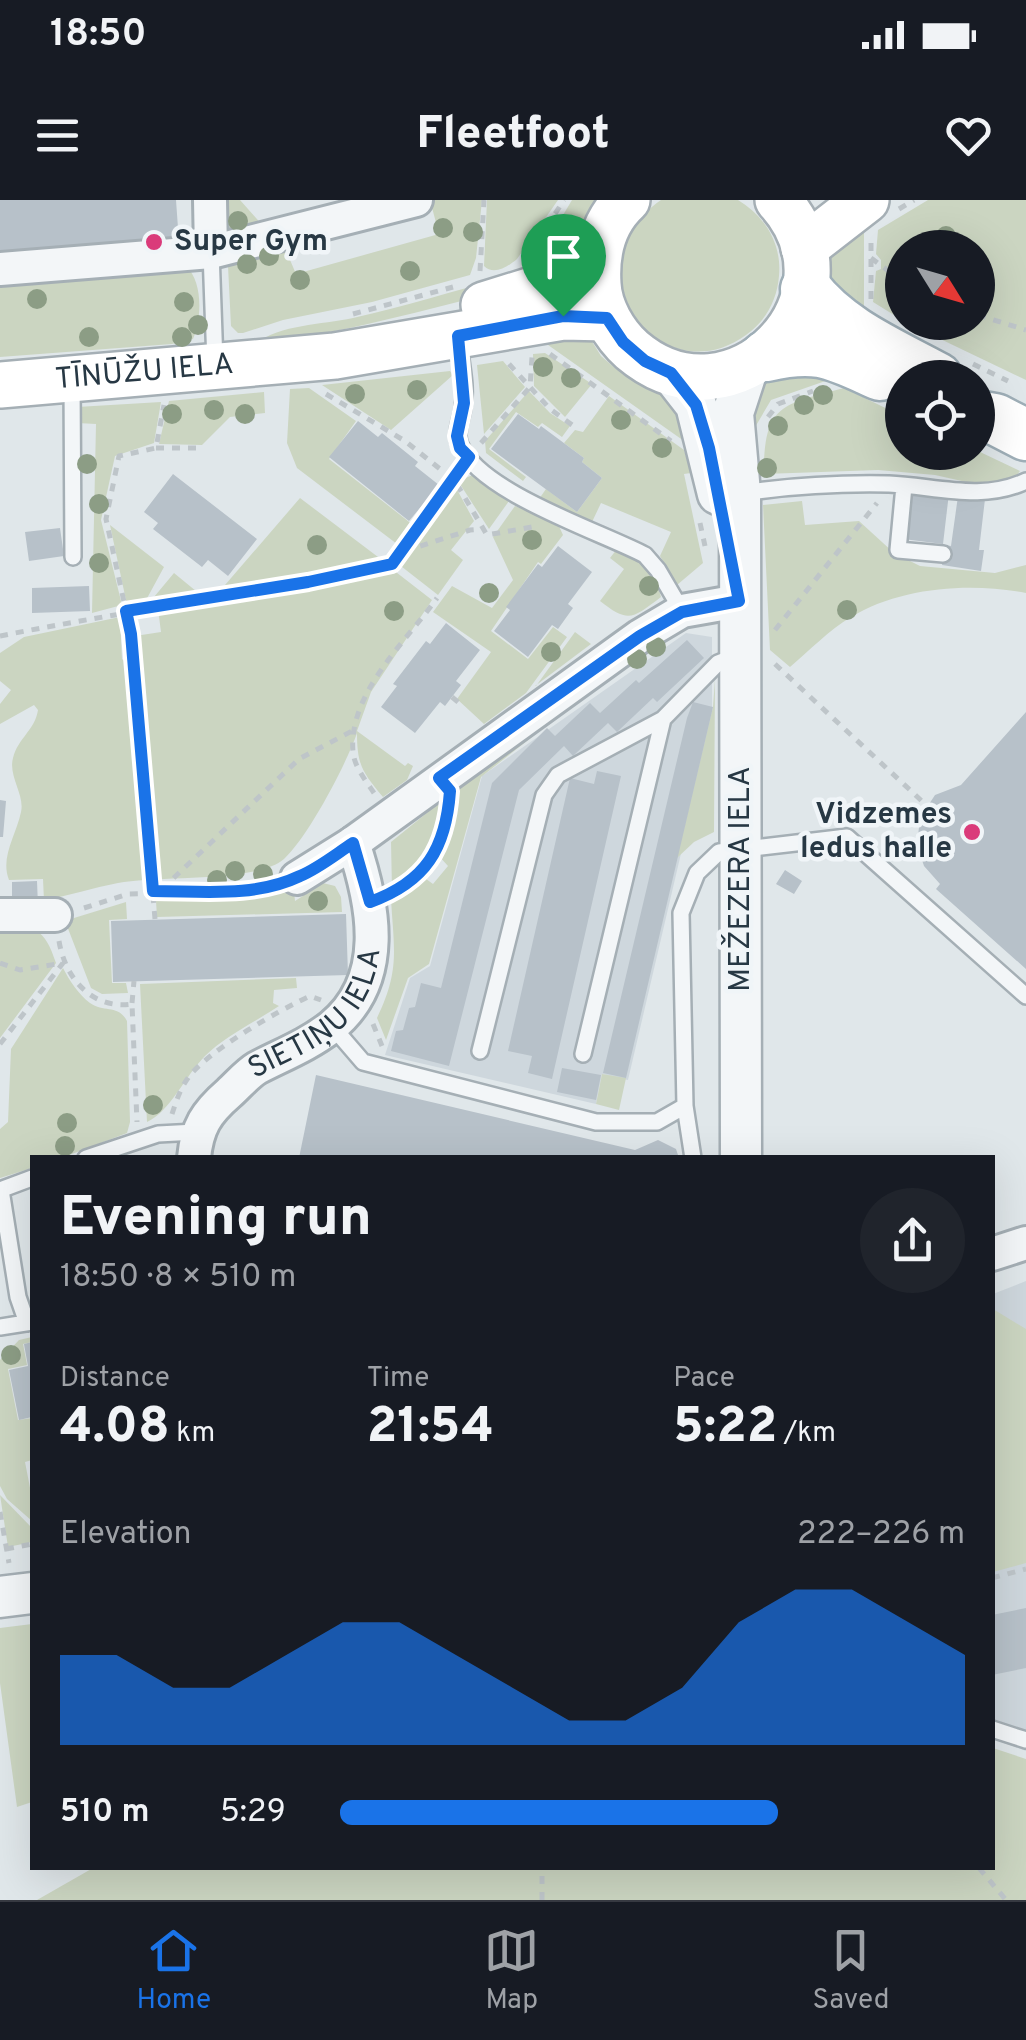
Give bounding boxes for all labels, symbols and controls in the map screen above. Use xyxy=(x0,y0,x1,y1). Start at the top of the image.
text: 18:50 xyxy=(50,11,146,60)
text: Fleetfoot xyxy=(416,107,610,164)
icon: menu xyxy=(30,108,85,163)
icon: heart xyxy=(941,108,996,163)
pin xyxy=(521,214,606,317)
place label: Super Gym xyxy=(174,224,328,261)
icon: arrive xyxy=(536,229,591,284)
north arrow xyxy=(885,230,995,340)
map controls xyxy=(885,230,995,470)
marker: Super Gym xyxy=(143,231,165,253)
street label: TĪNŪŽU IELA xyxy=(54,346,235,399)
button: locate xyxy=(885,360,995,470)
street label: MEŽEZERA IELA xyxy=(721,766,760,992)
place label: Vidzemes ledus halle xyxy=(800,797,952,868)
marker: Vidzemes ledus halle xyxy=(961,821,983,843)
street label: SIETIŅU IELA xyxy=(242,946,390,1088)
text: Evening run xyxy=(60,1185,372,1255)
button: share xyxy=(860,1188,965,1293)
text: 18:50 · 8 × 510 m xyxy=(60,1258,296,1298)
text: Distance xyxy=(60,1361,170,1397)
text: Time xyxy=(367,1361,429,1397)
text: Pace xyxy=(673,1361,735,1397)
text: 4.08 xyxy=(60,1397,170,1460)
text: 21:54 xyxy=(367,1397,494,1460)
text: 5:22 xyxy=(673,1397,777,1460)
text: km xyxy=(170,1416,215,1452)
text: /km xyxy=(777,1416,836,1452)
text: Elevation xyxy=(60,1515,192,1555)
text: 222–226 m xyxy=(797,1515,965,1555)
text: 510 m xyxy=(60,1793,149,1833)
text: 5:29 xyxy=(220,1793,286,1833)
tab: Home xyxy=(137,1923,211,2019)
tab: Map xyxy=(484,1923,539,2019)
tab: Saved xyxy=(812,1923,889,2019)

